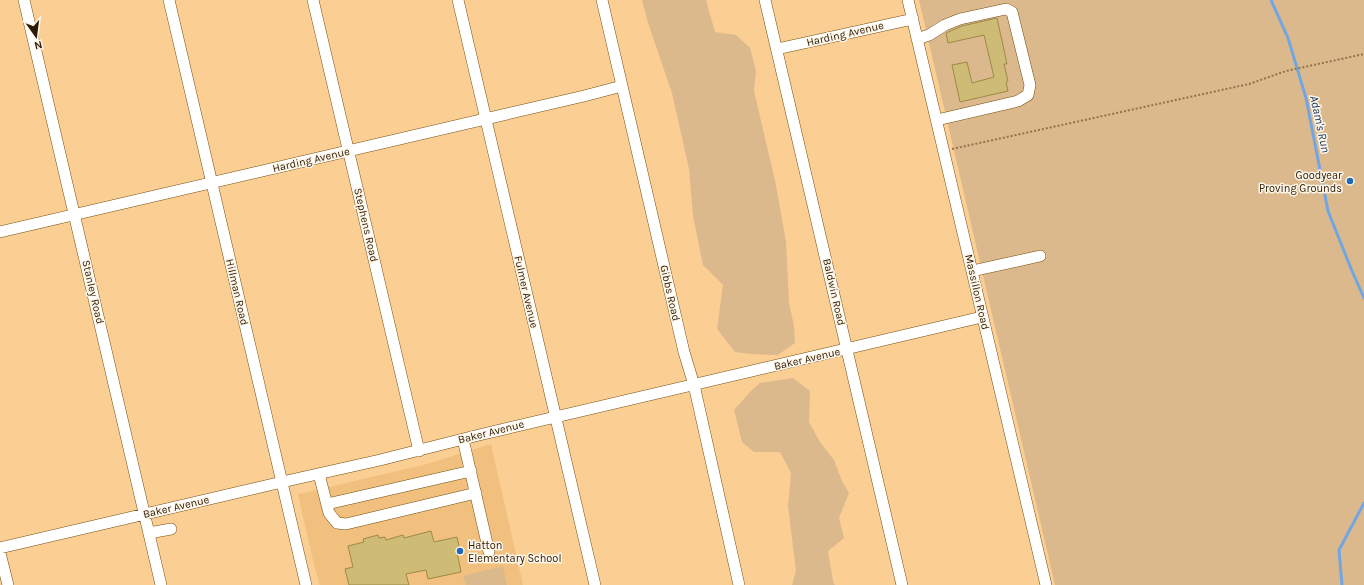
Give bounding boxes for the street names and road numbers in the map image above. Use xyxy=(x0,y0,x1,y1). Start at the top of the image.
street label: Harding Avenue xyxy=(805,19,885,49)
street label: Harding Avenue xyxy=(271,145,351,175)
street label: Stephens Road xyxy=(351,187,381,263)
street label: Massillon Road xyxy=(962,253,992,331)
street label: Fulmer Avenue xyxy=(511,254,541,330)
street label: Baldwin Road xyxy=(820,257,848,327)
street label: Hillman Road xyxy=(223,258,251,326)
street label: Stanley Road xyxy=(79,259,107,325)
street label: Gibbs Road xyxy=(657,264,683,322)
street label: Baker Avenue xyxy=(773,345,842,373)
street label: Baker Avenue xyxy=(457,417,526,446)
street label: Baker Avenue xyxy=(142,493,211,521)

